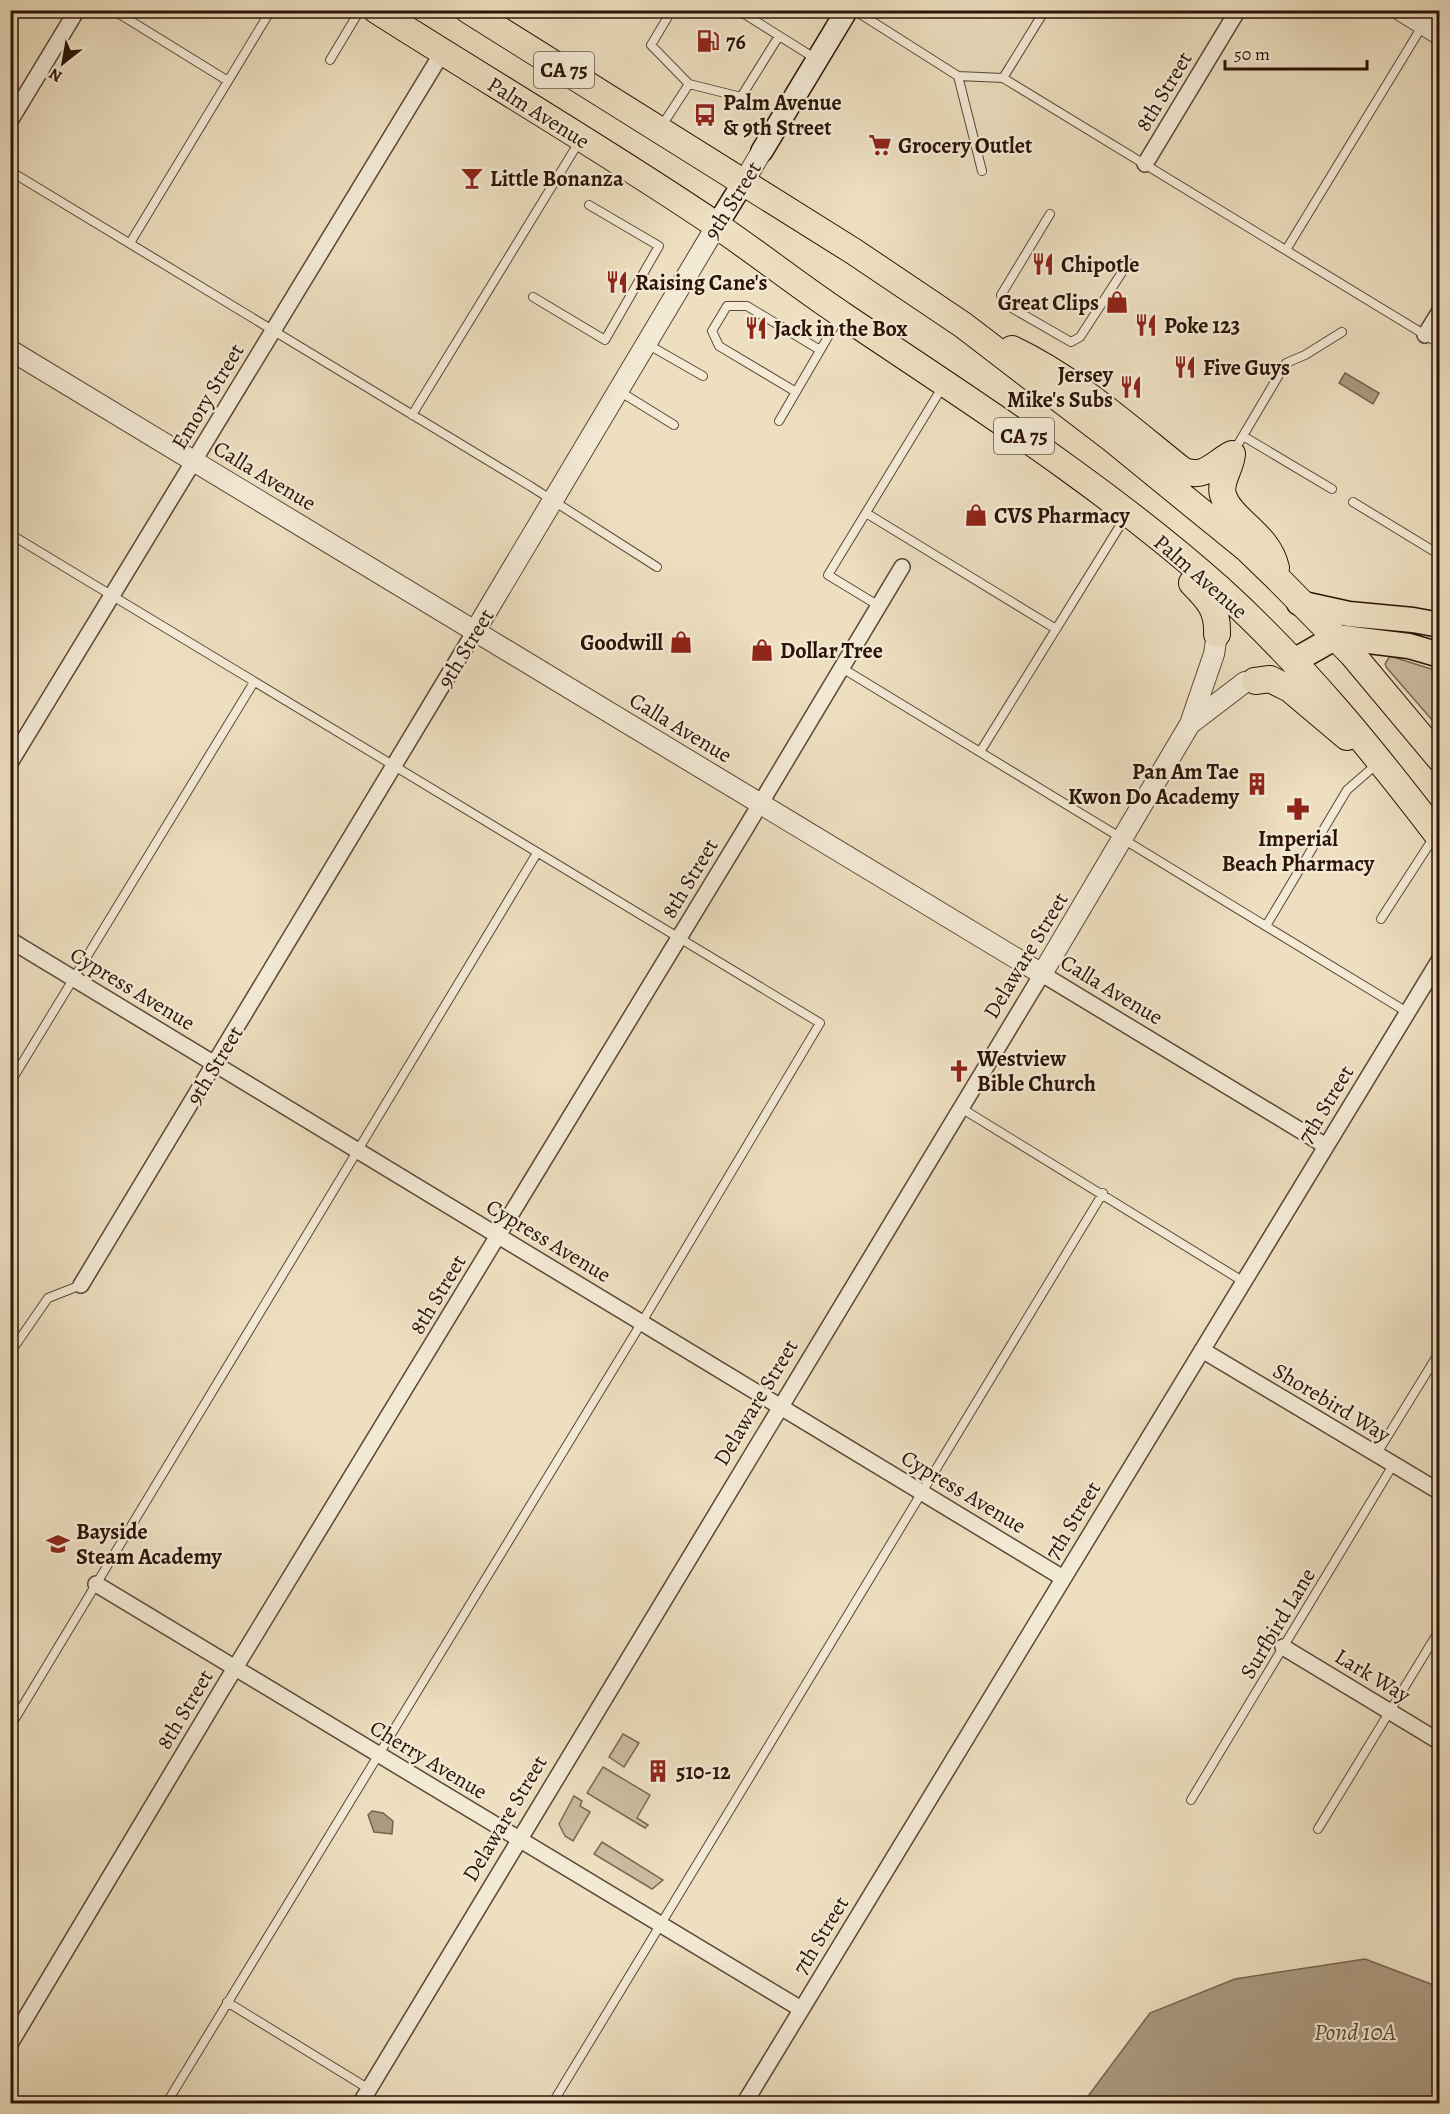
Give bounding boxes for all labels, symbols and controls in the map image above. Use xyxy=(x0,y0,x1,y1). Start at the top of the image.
place label: 76 xyxy=(726,27,746,57)
fuel station icon: 76 xyxy=(695,28,721,54)
north arrow xyxy=(33,33,93,93)
scale bar xyxy=(1225,33,1368,71)
text: 50 m xyxy=(1234,42,1270,66)
street label: 8th Street xyxy=(1128,46,1199,137)
road number: CA 75 xyxy=(534,52,594,88)
text: N xyxy=(45,62,66,87)
street label: Palm Avenue xyxy=(482,70,595,156)
place label: Palm Avenue & 9th Street xyxy=(723,88,842,143)
bus stop icon: Palm Avenue & 9th Street xyxy=(692,102,718,128)
place label: Grocery Outlet xyxy=(898,131,1033,161)
supermarket icon: Grocery Outlet xyxy=(867,132,893,158)
street label: 9th Street xyxy=(697,155,769,246)
place label: Little Bonanza xyxy=(490,164,624,194)
bar icon: Little Bonanza xyxy=(459,165,485,191)
place label: Chipotle xyxy=(1061,250,1139,280)
restaurant icon: Chipotle xyxy=(1030,251,1056,277)
place label: Raising Cane's xyxy=(635,268,767,298)
restaurant icon: Raising Cane's xyxy=(604,269,630,295)
place label: Great Clips xyxy=(998,288,1099,318)
shop icon: Great Clips xyxy=(1104,289,1130,315)
place label: Poke 123 xyxy=(1164,311,1240,341)
restaurant icon: Poke 123 xyxy=(1133,312,1159,338)
place label: Jack in the Box xyxy=(774,314,908,344)
restaurant icon: Jack in the Box xyxy=(743,315,769,341)
street label: Emory Street xyxy=(164,338,251,455)
place label: Five Guys xyxy=(1203,353,1290,383)
restaurant icon: Five Guys xyxy=(1172,354,1198,380)
place label: Jersey Mike's Subs xyxy=(1007,360,1114,415)
restaurant icon: Jersey Mike's Subs xyxy=(1118,374,1144,400)
road number: CA 75 xyxy=(994,418,1054,454)
street label: Calla Avenue xyxy=(208,433,321,518)
place label: CVS Pharmacy xyxy=(994,501,1131,531)
shop icon: CVS Pharmacy xyxy=(963,502,989,528)
street label: Palm Avenue xyxy=(1147,528,1254,626)
street label: 9th Street xyxy=(430,603,501,694)
place label: Goodwill xyxy=(580,628,663,658)
shop icon: Goodwill xyxy=(668,629,694,655)
place label: Dollar Tree xyxy=(780,636,883,666)
shop icon: Dollar Tree xyxy=(749,637,775,663)
street label: Calla Avenue xyxy=(624,685,737,770)
place label: Pan Am Tae Kwon Do Academy xyxy=(1068,757,1240,812)
building icon: Pan Am Tae Kwon Do Academy xyxy=(1244,771,1270,797)
pharmacy icon: Imperial Beach Pharmacy xyxy=(1285,796,1311,822)
place label: Imperial Beach Pharmacy xyxy=(1222,824,1375,879)
street label: 8th Street xyxy=(654,833,725,924)
street label: Delaware Street xyxy=(976,887,1075,1024)
street label: Cypress Avenue xyxy=(64,940,200,1038)
street label: Calla Avenue xyxy=(1055,947,1168,1032)
street label: 9th Street xyxy=(179,1020,250,1111)
place label: Westview Bible Church xyxy=(976,1044,1096,1099)
church icon: Westview Bible Church xyxy=(946,1058,972,1084)
street label: 7th Street xyxy=(1291,1060,1361,1149)
street label: Cypress Avenue xyxy=(480,1192,616,1290)
street label: 8th Street xyxy=(402,1249,473,1340)
street label: Delaware Street xyxy=(706,1334,805,1471)
street label: Shorebird Way xyxy=(1267,1356,1396,1450)
street label: Cypress Avenue xyxy=(895,1443,1031,1541)
street label: 7th Street xyxy=(1038,1476,1108,1565)
place label: Bayside Steam Academy xyxy=(76,1517,223,1572)
school or university icon: Bayside Steam Academy xyxy=(45,1531,71,1557)
street label: Surfbird Lane xyxy=(1233,1563,1323,1685)
street label: Lark Way xyxy=(1329,1641,1416,1710)
street label: 8th Street xyxy=(149,1664,220,1755)
street label: Cherry Avenue xyxy=(364,1713,493,1807)
street label: Delaware Street xyxy=(455,1750,554,1887)
place label: 510-12 xyxy=(676,1757,731,1787)
building icon: 510-12 xyxy=(645,1758,671,1784)
street label: 7th Street xyxy=(786,1891,856,1980)
water label: Pond 10A xyxy=(1314,2016,1397,2048)

